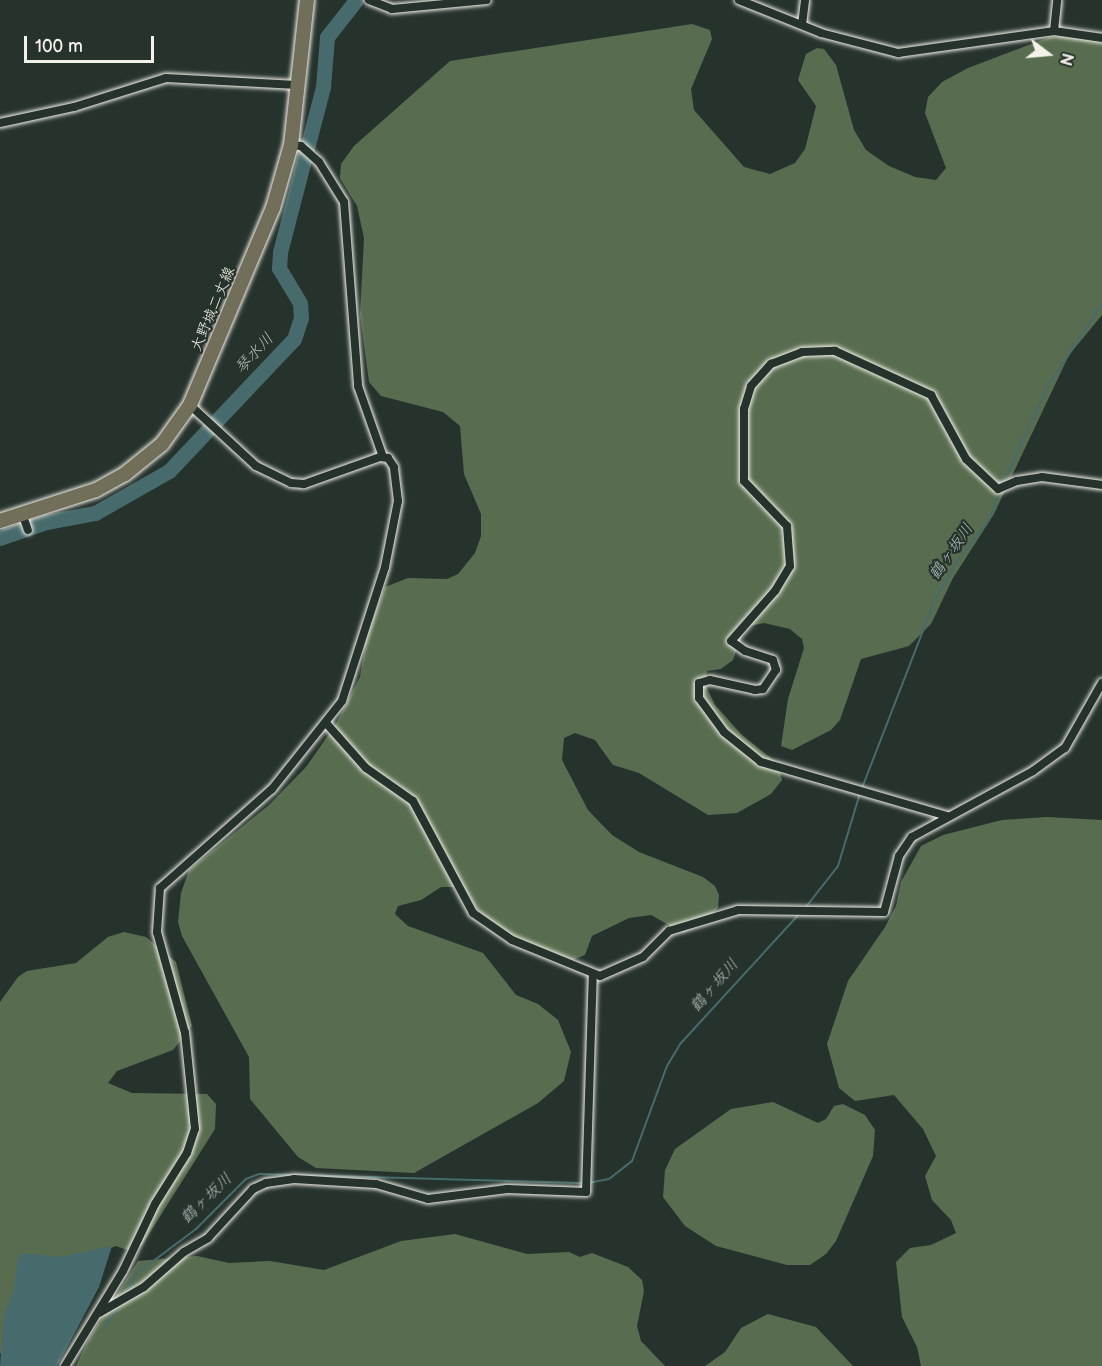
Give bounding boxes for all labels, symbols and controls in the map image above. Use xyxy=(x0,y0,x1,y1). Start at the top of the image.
scale bar xyxy=(27,24,158,62)
north arrow xyxy=(1018,24,1078,84)
text: 100 m xyxy=(35,36,83,57)
text: N xyxy=(1055,51,1077,68)
street label: 大野城二丈線 xyxy=(187,264,239,354)
water label: 琴水川 xyxy=(232,330,278,378)
water label: 鶴ヶ坂川 xyxy=(926,520,978,584)
water label: 鶴ヶ坂川 xyxy=(687,956,743,1016)
water label: 鶴ヶ坂川 xyxy=(177,1170,237,1228)

